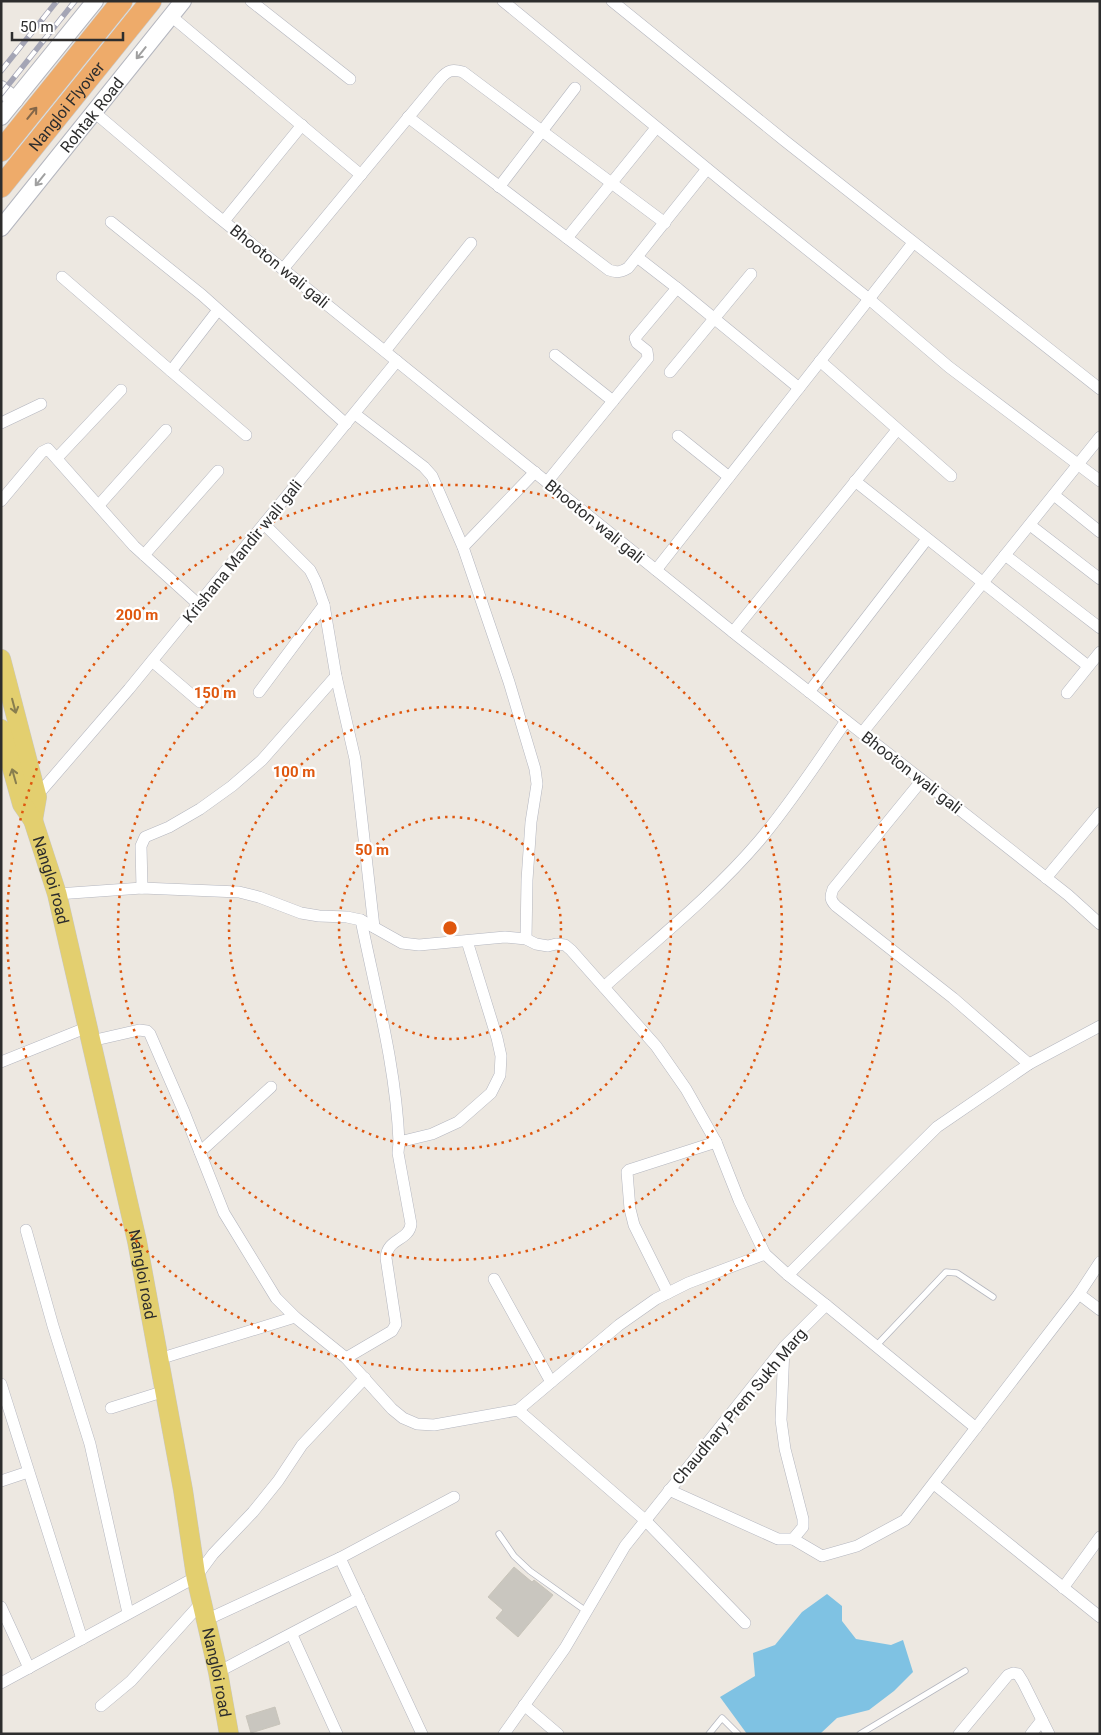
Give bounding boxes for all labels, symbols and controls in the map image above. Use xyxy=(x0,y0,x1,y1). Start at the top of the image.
scale bar xyxy=(12,10,124,42)
text: 50 m xyxy=(20,18,54,36)
one-way arrow xyxy=(136,46,147,59)
street label: Nangloi Flyover xyxy=(25,57,109,155)
street label: Rohtak Road xyxy=(56,74,128,156)
one-way arrow xyxy=(26,107,37,120)
one-way arrow xyxy=(34,173,45,186)
street label: Bhooton wali gali xyxy=(226,221,333,312)
street label: Krishana Mandir wali gali xyxy=(179,476,306,627)
street label: Bhooton wali gali xyxy=(541,476,648,567)
text: 200 m xyxy=(116,606,158,624)
text: 150 m xyxy=(194,684,236,702)
one-way arrow xyxy=(9,698,19,714)
street label: Bhooton wali gali xyxy=(858,727,966,817)
text: 100 m xyxy=(273,763,315,781)
one-way arrow xyxy=(9,768,19,784)
street label: Nangloi road xyxy=(29,834,73,926)
text: 50 m xyxy=(355,841,389,859)
centre of rings xyxy=(441,919,459,937)
street label: Nangloi road xyxy=(125,1228,160,1321)
street label: Chaudhary Prem Sukh Marg xyxy=(668,1324,810,1488)
street label: Nangloi road xyxy=(198,1626,235,1719)

